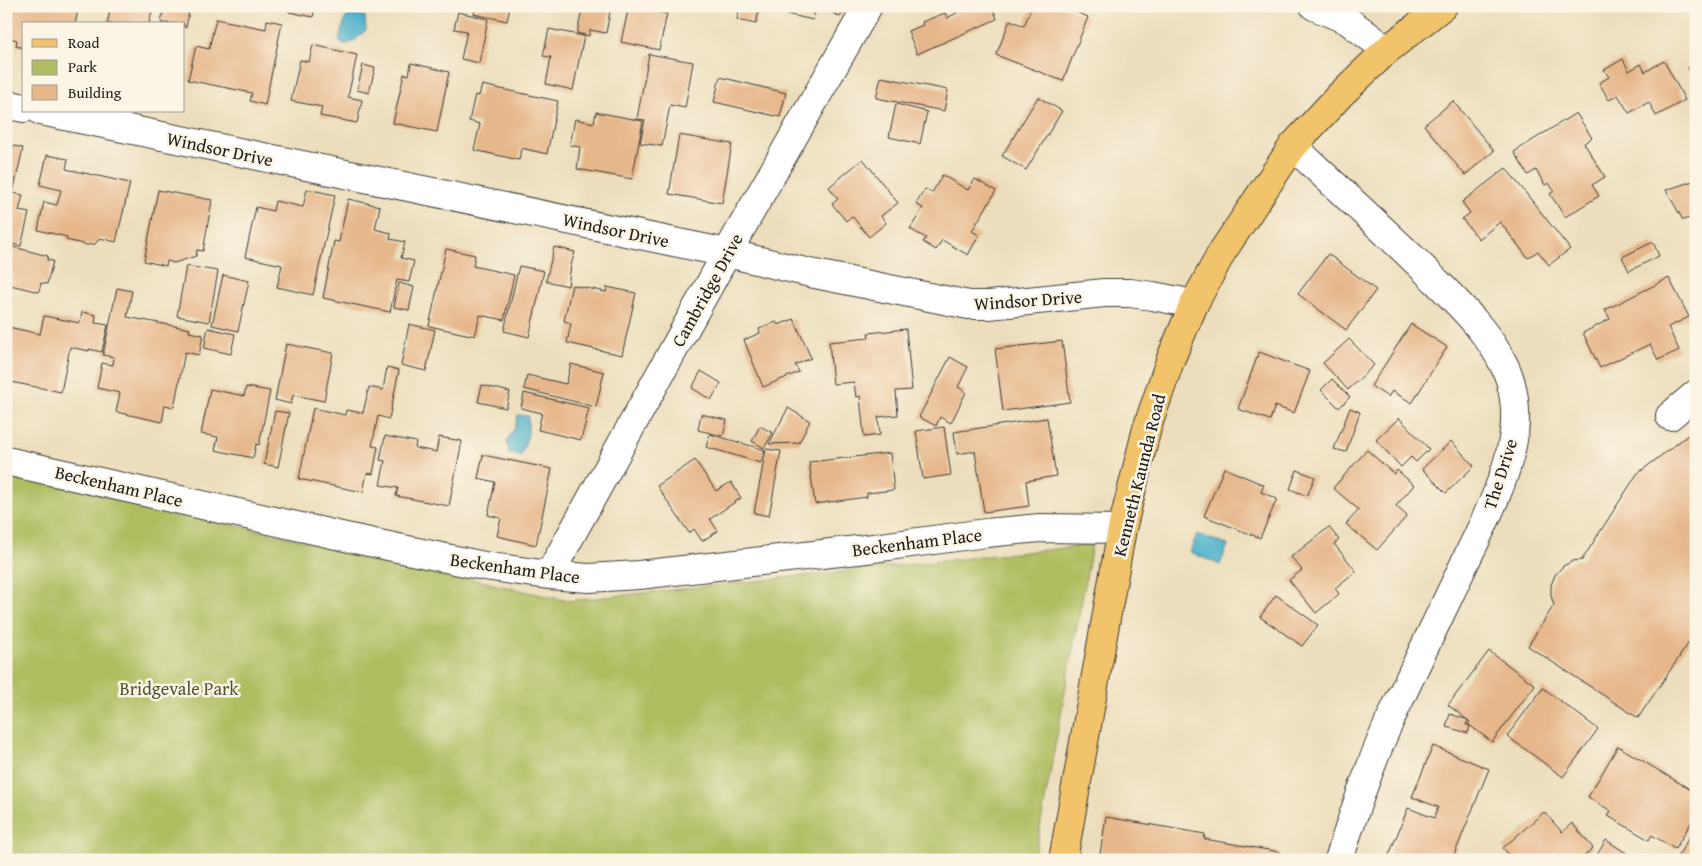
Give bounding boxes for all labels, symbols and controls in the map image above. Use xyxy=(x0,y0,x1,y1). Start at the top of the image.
legend xyxy=(22,22,185,112)
text: Road xyxy=(68,32,99,53)
text: Park xyxy=(68,56,97,77)
text: Building xyxy=(68,82,122,103)
street label: Windsor Drive xyxy=(164,125,276,173)
street label: Windsor Drive xyxy=(560,206,672,254)
street label: Cambridge Drive xyxy=(665,228,749,352)
street label: Windsor Drive xyxy=(973,283,1083,317)
street label: Kenneth Kaunda Road xyxy=(1106,390,1172,559)
street label: The Drive xyxy=(1476,435,1524,513)
street label: Beckenham Place xyxy=(52,458,186,514)
street label: Beckenham Place xyxy=(851,521,983,563)
street label: Beckenham Place xyxy=(448,546,582,590)
park label: Bridgevale Park xyxy=(119,675,239,702)

